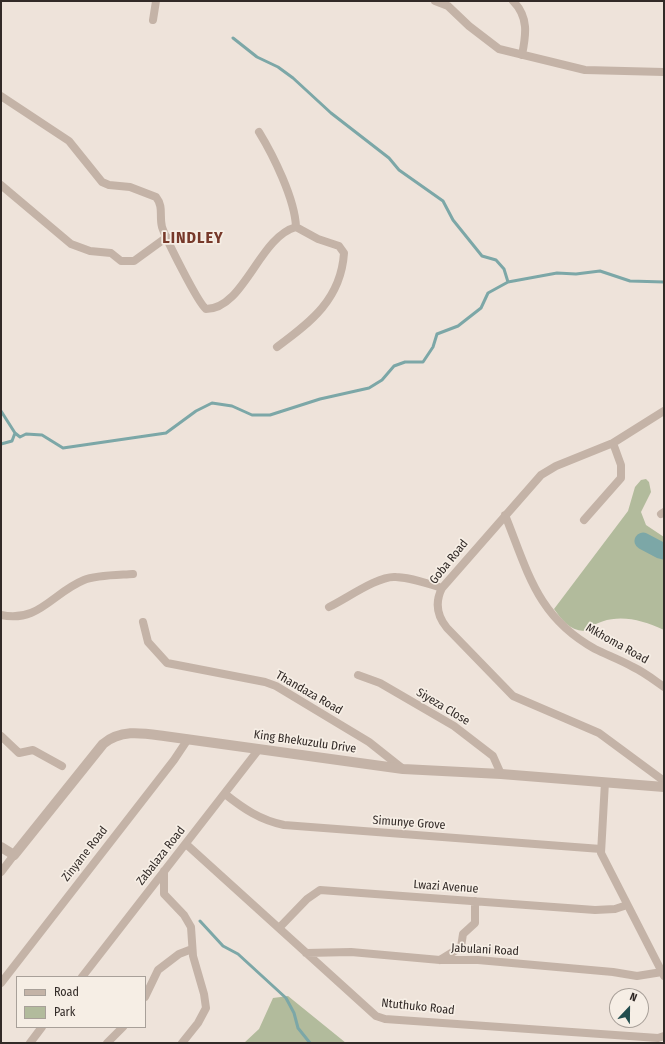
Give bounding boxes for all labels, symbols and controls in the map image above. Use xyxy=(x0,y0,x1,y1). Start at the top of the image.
district label: LINDLEY xyxy=(162,229,224,249)
street label: Goba Road xyxy=(427,537,471,587)
street label: Mkhoma Road xyxy=(583,621,651,667)
street label: Thandaza Road xyxy=(273,668,345,718)
street label: Siyeza Close xyxy=(414,685,472,729)
street label: King Bhekuzulu Drive xyxy=(253,728,357,756)
street label: Simunye Grove xyxy=(372,813,446,833)
street label: Zinyane Road xyxy=(59,824,111,884)
street label: Zabalaza Road xyxy=(134,824,188,888)
street label: Lwazi Avenue xyxy=(413,878,479,896)
street label: Jabulani Road xyxy=(451,941,519,959)
legend xyxy=(16,976,146,1028)
text: Road xyxy=(54,985,79,999)
north arrow xyxy=(609,988,649,1028)
text: N xyxy=(628,990,639,1005)
street label: Ntuthuko Road xyxy=(381,996,455,1018)
text: Park xyxy=(54,1005,75,1019)

